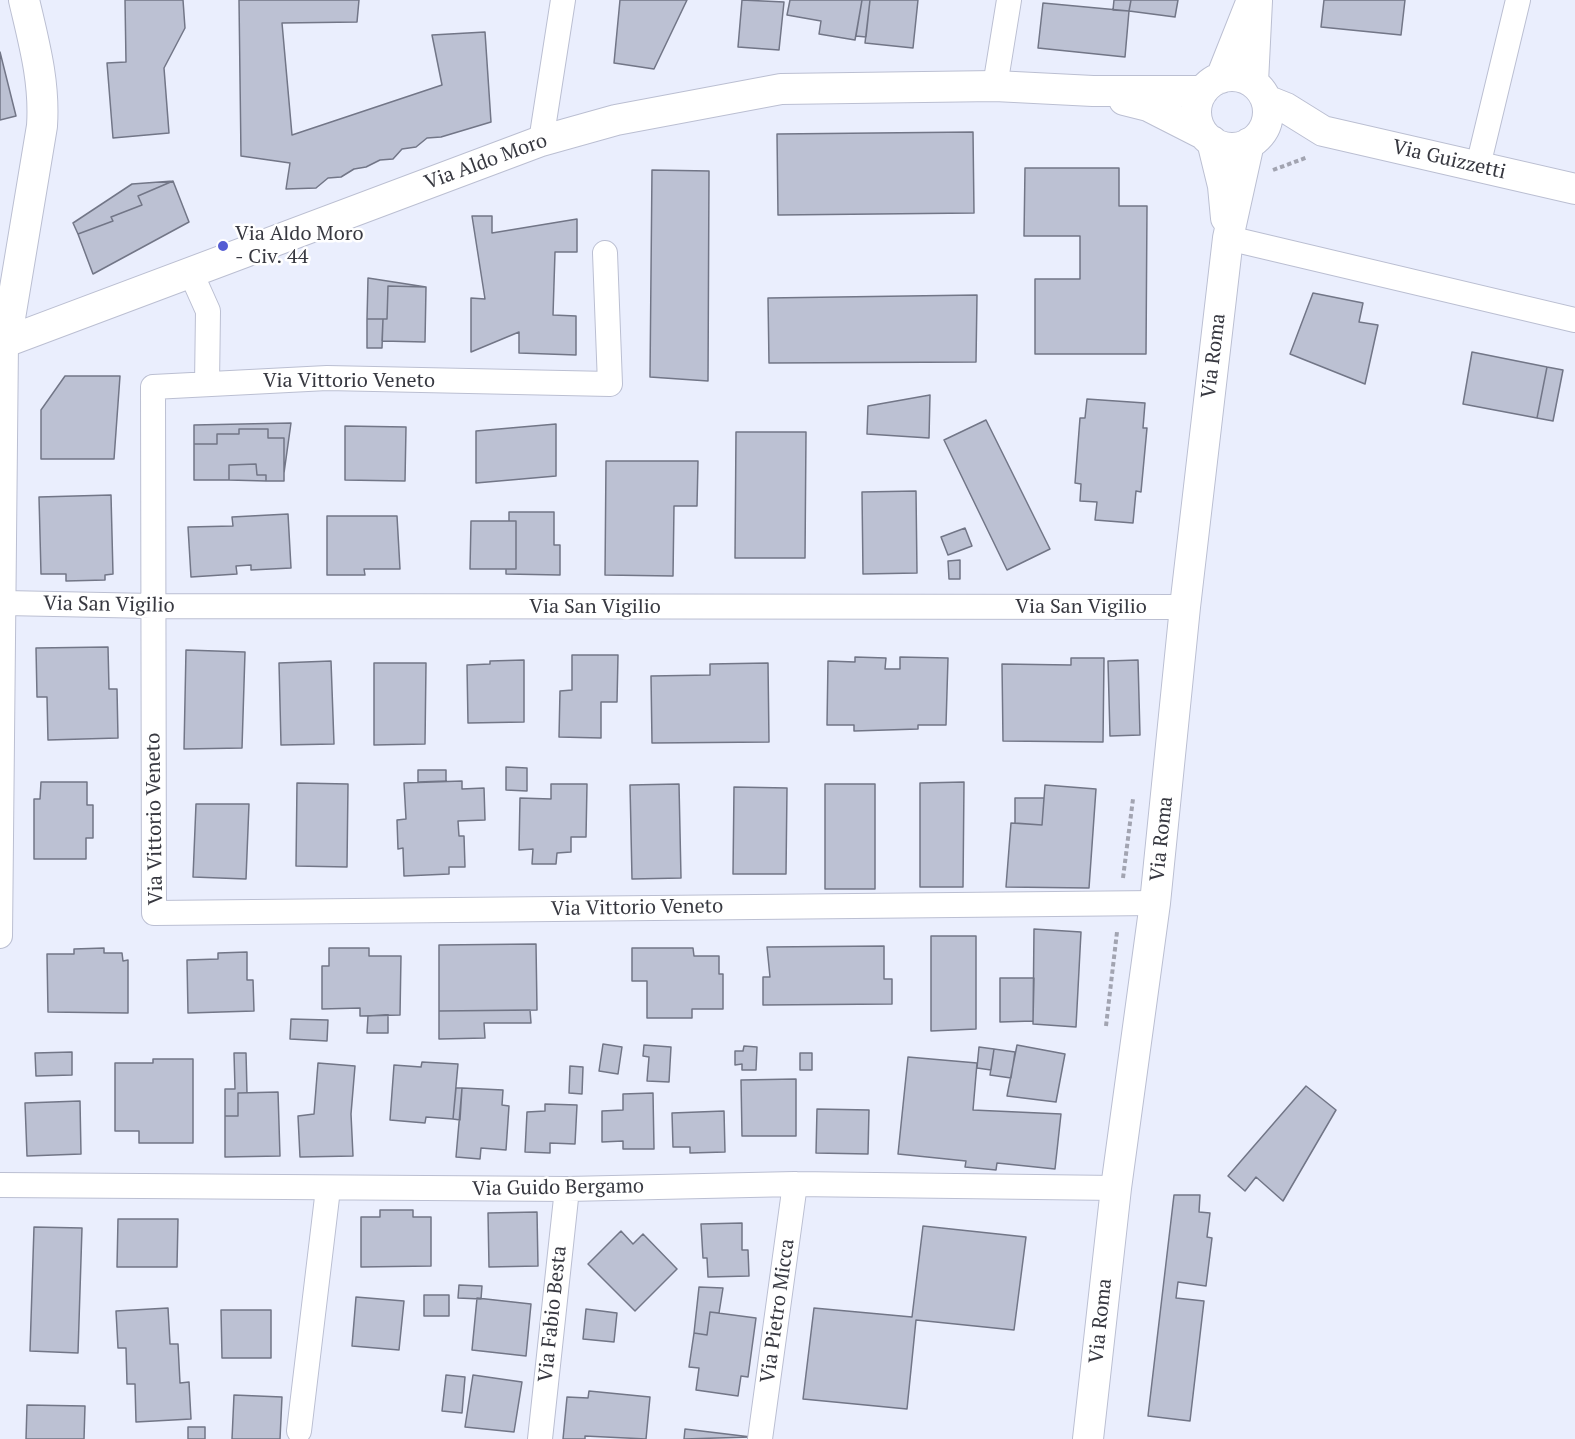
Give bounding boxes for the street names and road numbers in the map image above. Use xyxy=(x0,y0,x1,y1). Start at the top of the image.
street label: Via Aldo Moro xyxy=(422,129,550,195)
street label: Via Guizzetti xyxy=(1390,135,1508,185)
street label: Via Roma xyxy=(1197,312,1231,400)
street label: Via Vittorio Veneto xyxy=(263,369,435,393)
street label: Via San Vigilio xyxy=(43,592,175,618)
street label: Via San Vigilio xyxy=(529,595,661,619)
street label: Via San Vigilio xyxy=(1015,595,1147,619)
street label: Via Vittorio Veneto xyxy=(141,733,169,905)
street label: Via Roma xyxy=(1146,795,1178,883)
street label: Via Vittorio Veneto xyxy=(551,894,723,922)
street label: Via Guido Bergamo xyxy=(472,1175,644,1201)
street label: Via Pietro Micca xyxy=(756,1237,800,1385)
street label: Via Fabio Besta xyxy=(534,1245,572,1383)
street label: Via Roma xyxy=(1085,1277,1117,1365)

